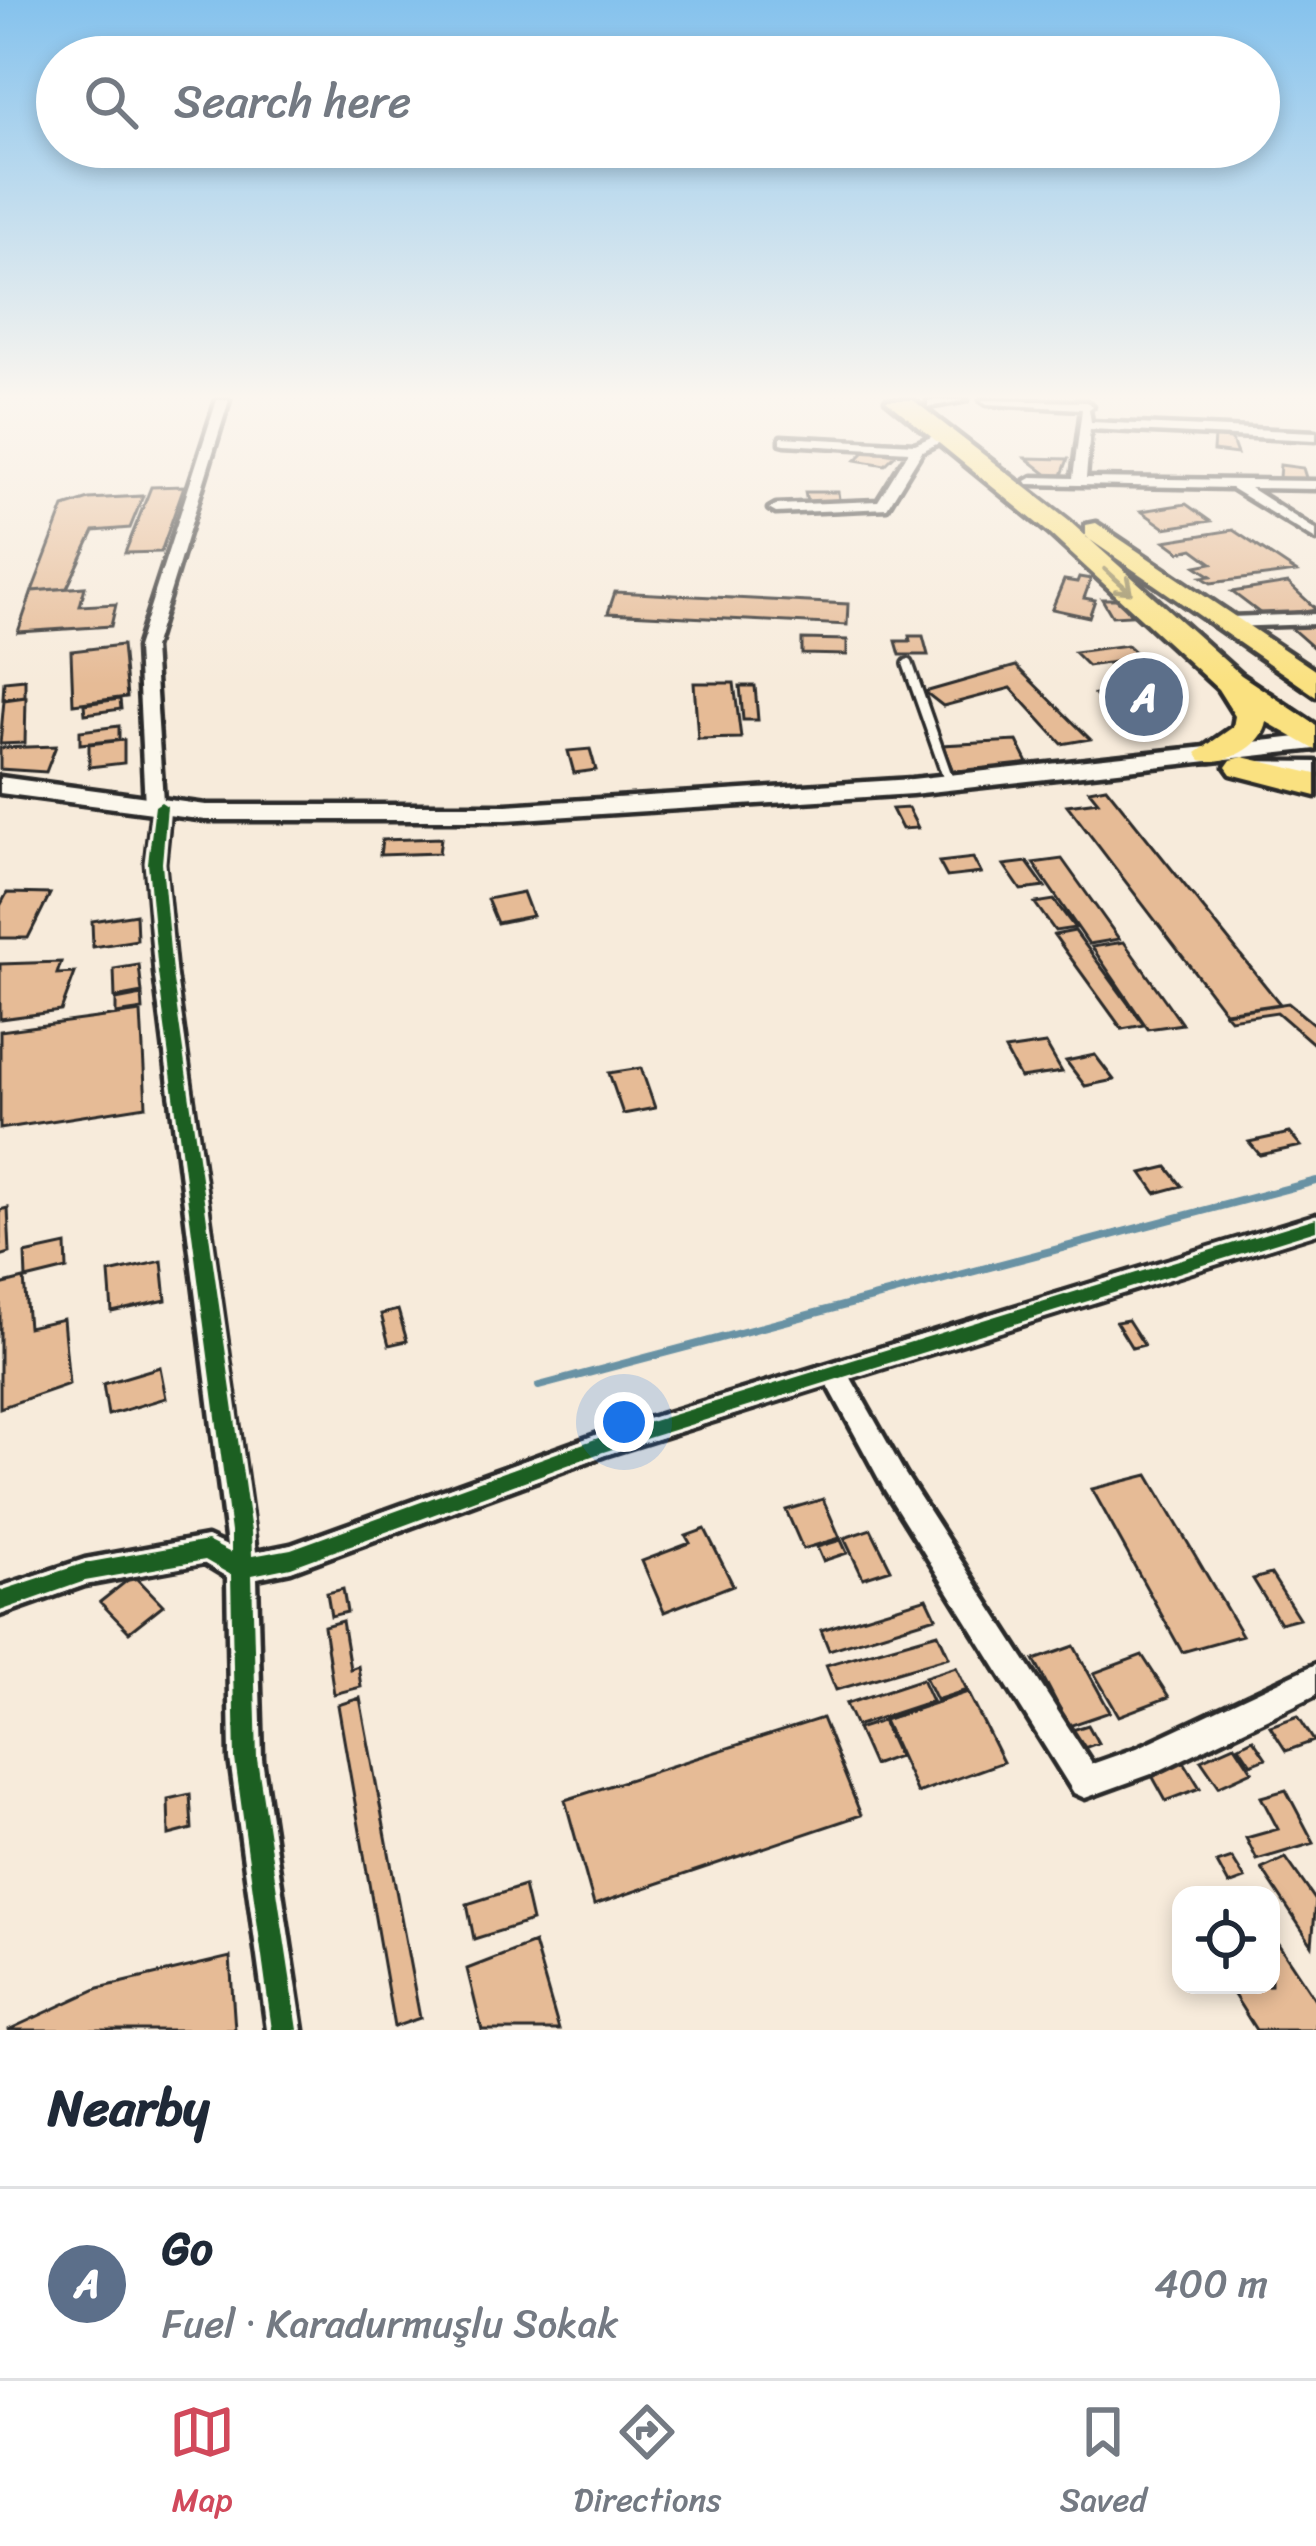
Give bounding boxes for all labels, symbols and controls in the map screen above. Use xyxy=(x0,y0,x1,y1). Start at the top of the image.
search box xyxy=(36,36,1280,168)
text: Search here xyxy=(174,62,411,142)
icon: search xyxy=(78,69,144,135)
one-way arrow xyxy=(1103,567,1133,594)
pin: A xyxy=(1105,652,1183,742)
your location xyxy=(594,1392,654,1452)
map controls xyxy=(1172,1886,1280,1994)
button: locate xyxy=(1172,1886,1280,1994)
text: Nearby xyxy=(48,2063,209,2153)
text: Go xyxy=(162,2209,213,2289)
text: A xyxy=(74,2249,100,2318)
text: 400 m xyxy=(1154,2249,1268,2318)
text: Fuel · Karadurmuşlu Sokak xyxy=(162,2289,618,2358)
tab: Map xyxy=(169,2399,235,2529)
tab: Directions xyxy=(574,2399,721,2529)
tab: Saved xyxy=(1060,2399,1147,2529)

